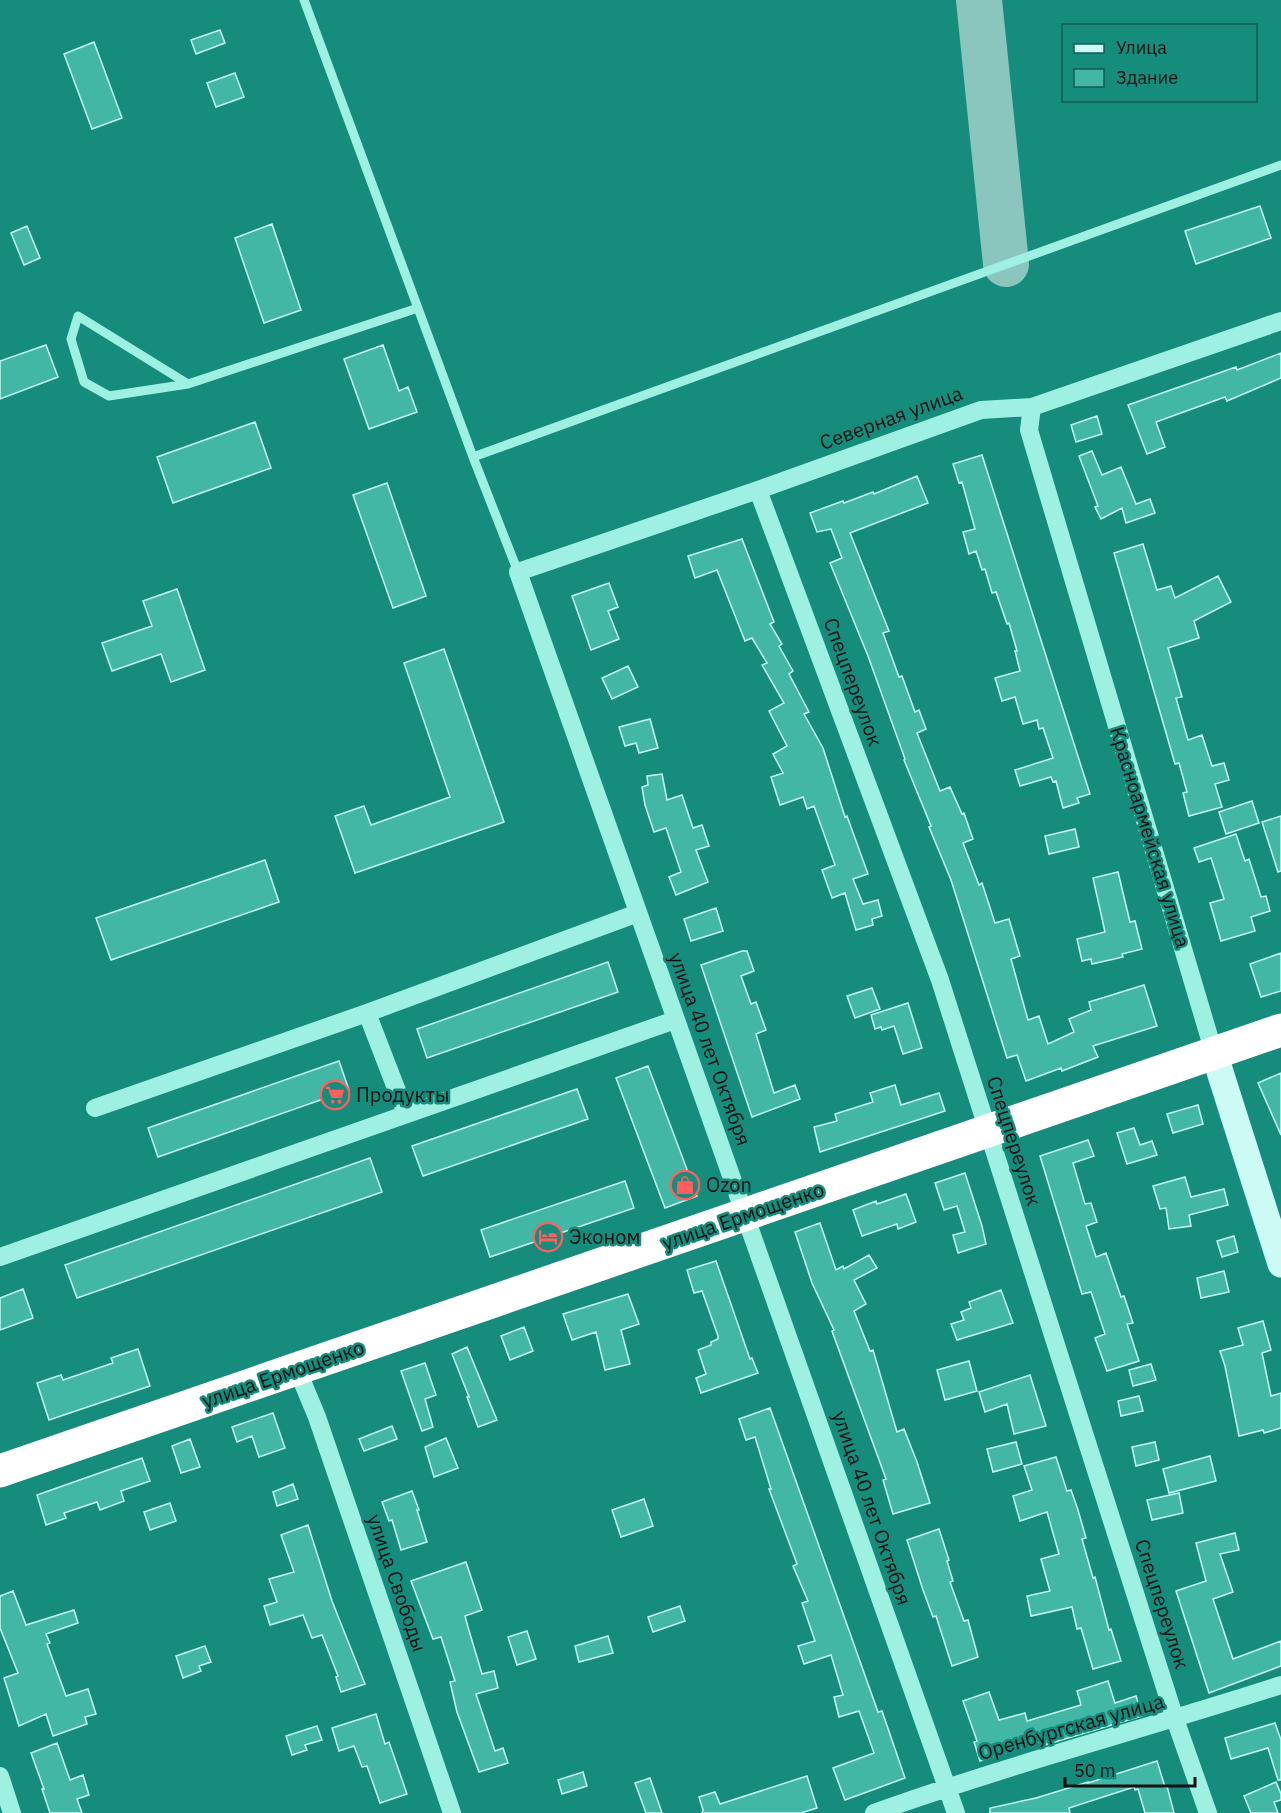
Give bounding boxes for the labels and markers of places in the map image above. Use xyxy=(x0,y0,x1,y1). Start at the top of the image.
supermarket icon: Продукты xyxy=(319,1079,351,1111)
place label: Продукты xyxy=(356,1081,449,1108)
shop icon: Ozon xyxy=(669,1169,701,1201)
place label: Ozon xyxy=(706,1171,752,1198)
hotel icon: Эконом xyxy=(532,1221,564,1253)
place label: Эконом xyxy=(569,1223,640,1250)

